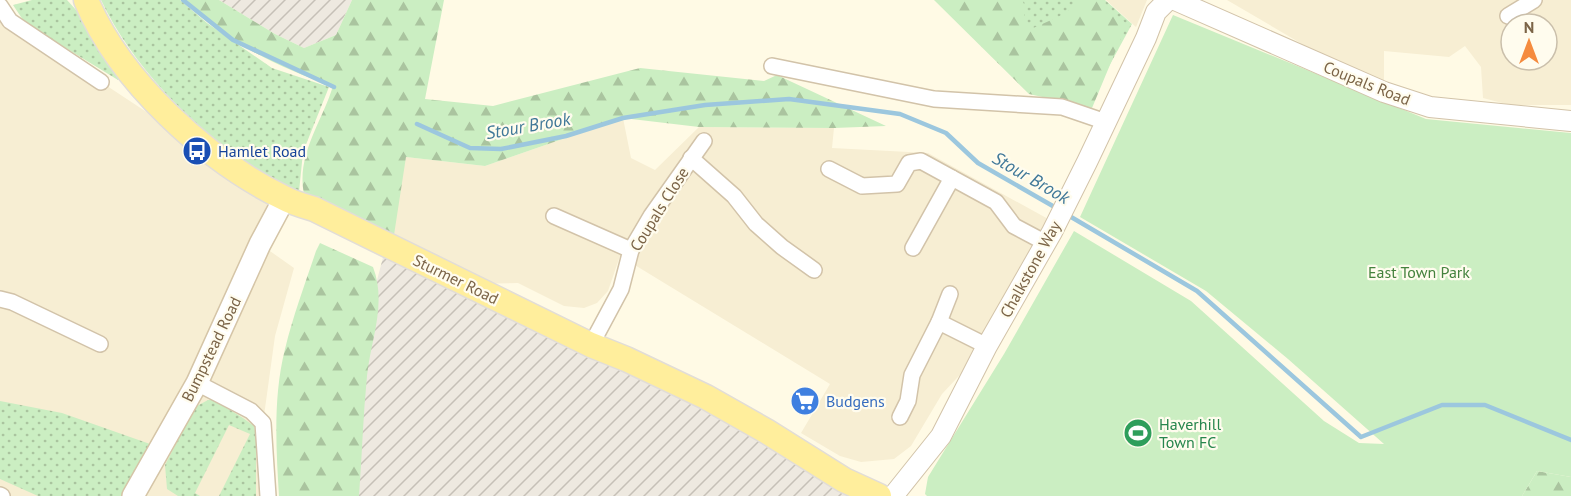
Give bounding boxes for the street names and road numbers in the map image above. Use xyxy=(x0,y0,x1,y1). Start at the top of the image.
street label: Coupals Road xyxy=(1321,57,1413,109)
street label: Coupals Close xyxy=(625,163,693,255)
street label: Chalkstone Way xyxy=(995,217,1065,321)
street label: Sturmer Road xyxy=(410,250,502,308)
street label: Bumpstead Road xyxy=(177,293,245,405)

